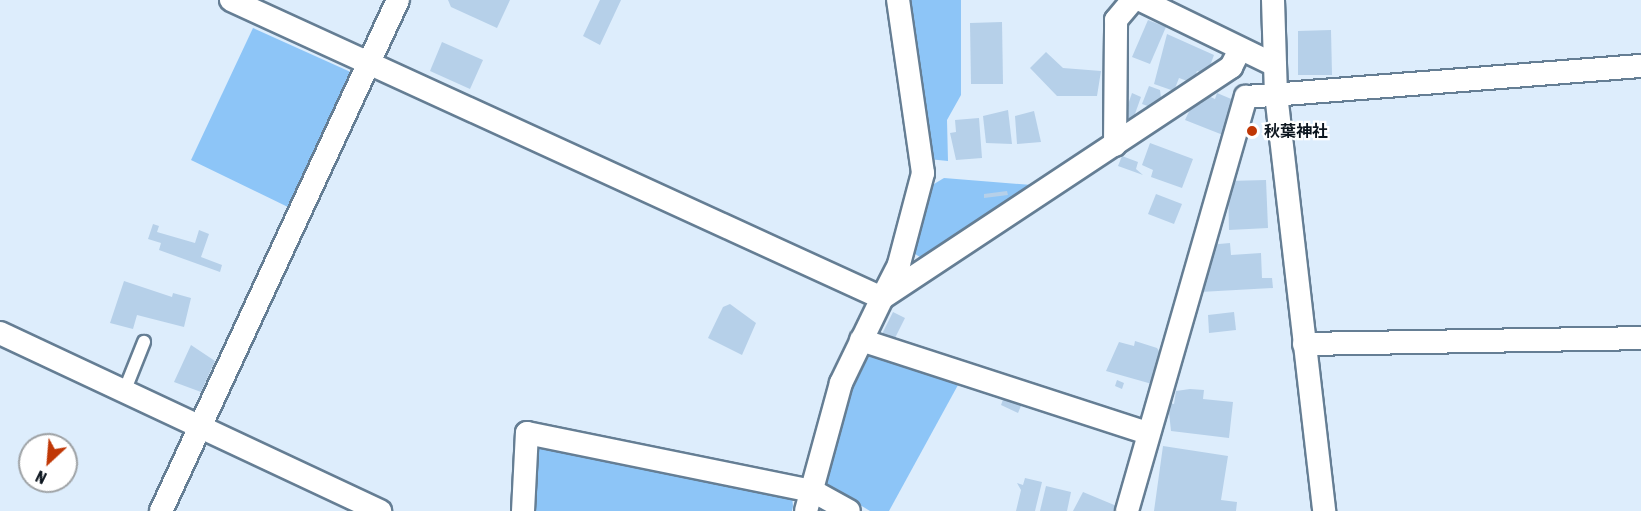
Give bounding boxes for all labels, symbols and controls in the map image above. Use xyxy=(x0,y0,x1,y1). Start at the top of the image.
place label: 秋葉神社 xyxy=(1264,121,1328,141)
marker: 秋葉神社 xyxy=(1245,124,1259,138)
north arrow xyxy=(18,433,78,493)
text: N xyxy=(33,467,49,488)

